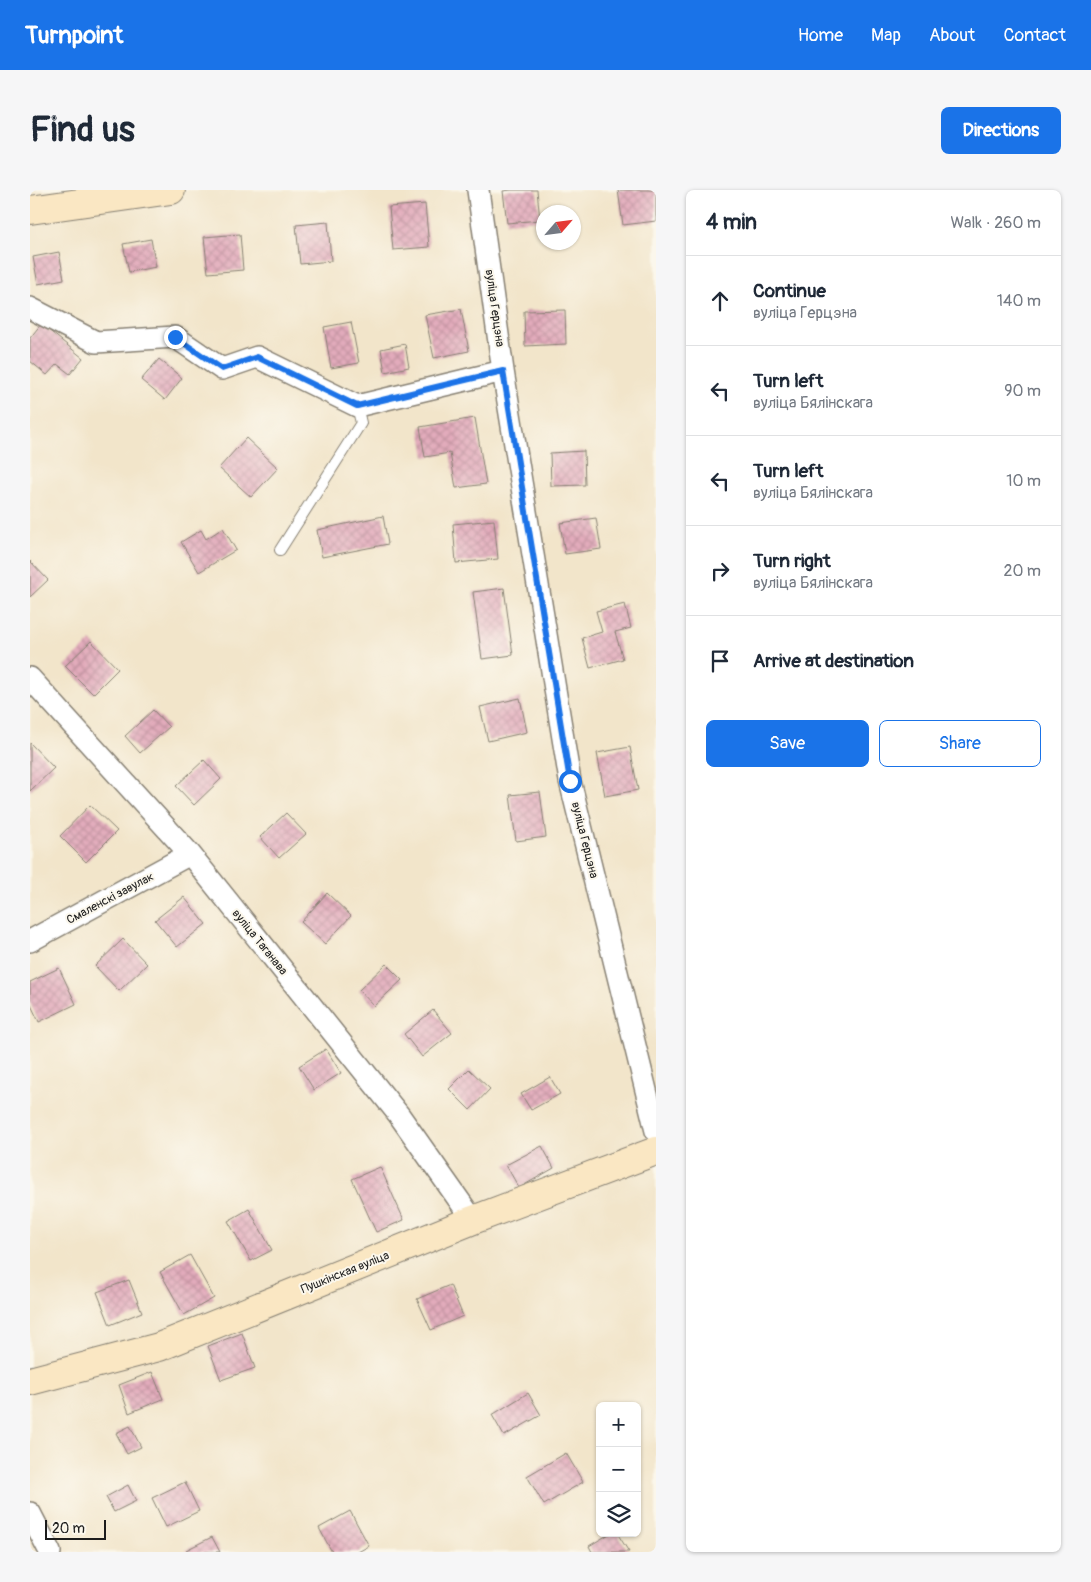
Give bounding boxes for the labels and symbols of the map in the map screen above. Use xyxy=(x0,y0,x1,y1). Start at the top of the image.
north arrow xyxy=(536,205,581,250)
street label: вуліца Герцэна xyxy=(482,268,507,348)
route end xyxy=(164,326,187,349)
route start xyxy=(559,770,582,793)
street label: вуліца Герцэна xyxy=(568,800,601,880)
street label: Смаленскі завулак xyxy=(64,869,156,928)
street label: вуліца Таганава xyxy=(229,906,291,979)
street label: Пушкінская вуліца xyxy=(299,1248,392,1297)
scale bar xyxy=(45,1517,106,1540)

